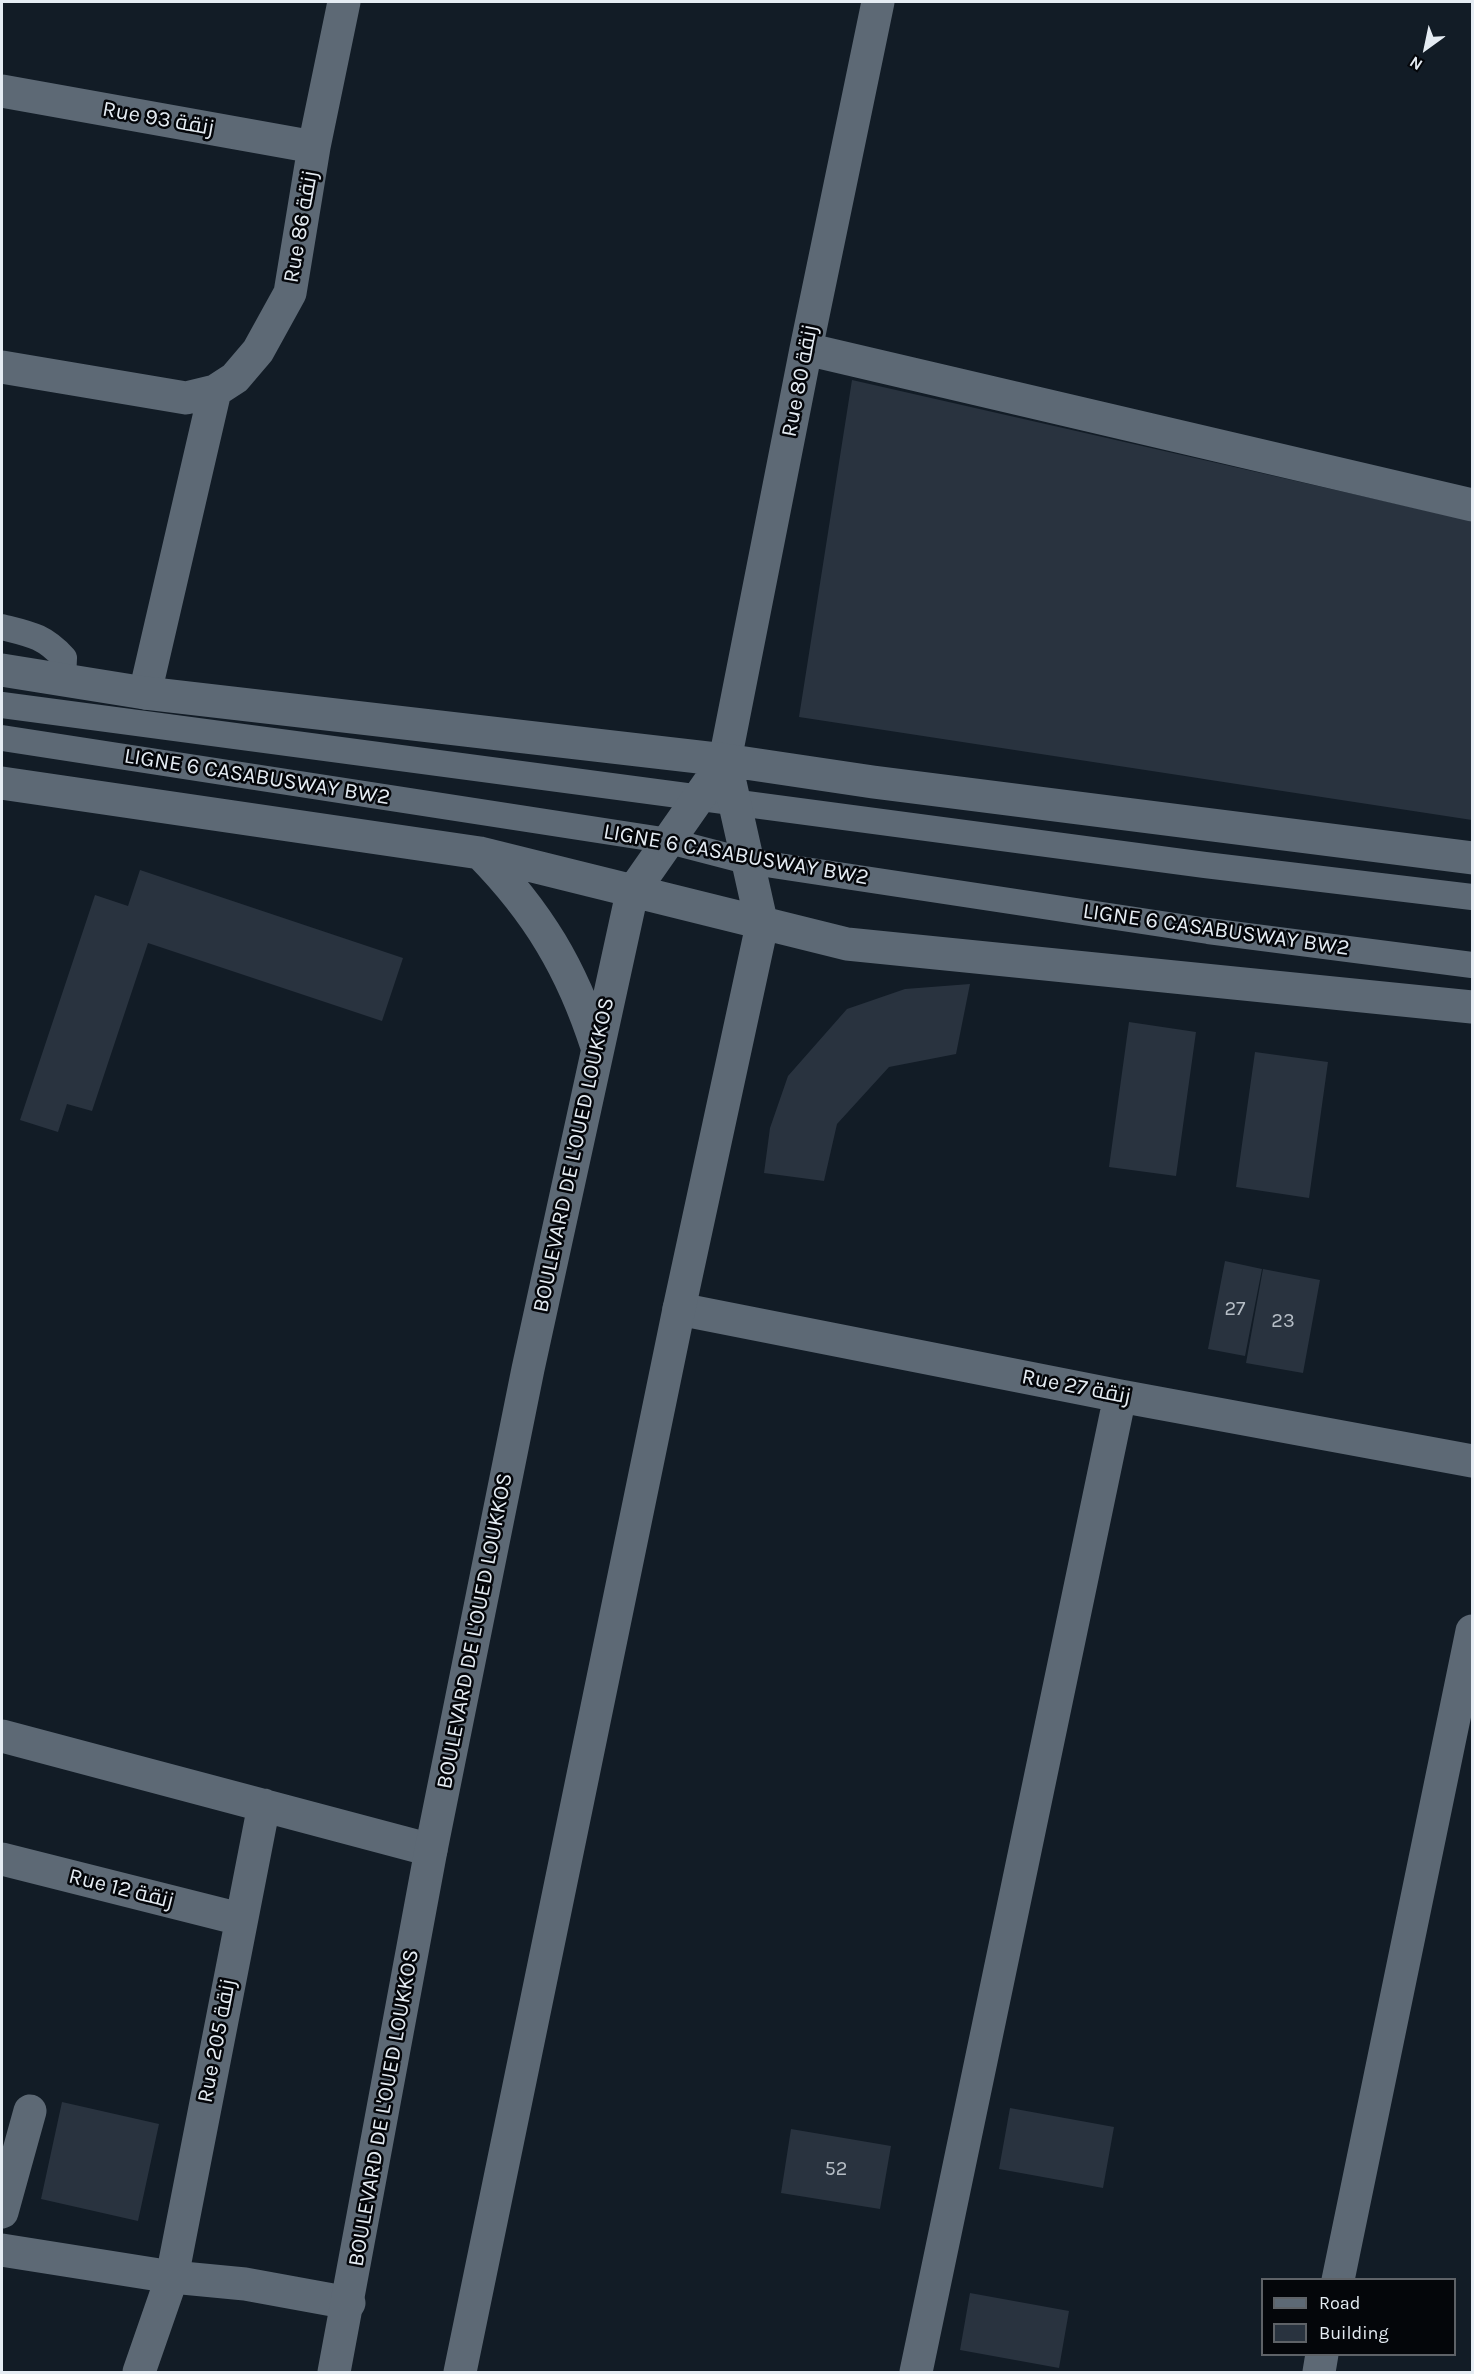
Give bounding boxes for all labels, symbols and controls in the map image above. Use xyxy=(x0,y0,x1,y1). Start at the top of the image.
north arrow xyxy=(1396,18,1456,78)
text: N xyxy=(1406,52,1426,75)
street label: Rue 93 زنقة xyxy=(100,96,216,142)
street label: Rue 86 زنقة xyxy=(278,169,324,285)
street label: Rue 80 زنقة xyxy=(776,323,824,439)
street label: LIGNE 6 CASABUSWAY BW2 xyxy=(122,743,392,811)
street label: LIGNE 6 CASABUSWAY BW2 xyxy=(601,819,871,891)
street label: LIGNE 6 CASABUSWAY BW2 xyxy=(1081,898,1351,962)
street label: BOULEVARD DE L'OUED LOUKKOS xyxy=(528,995,620,1315)
house number: 27 xyxy=(1225,1297,1245,1321)
house number: 23 xyxy=(1271,1309,1295,1333)
street label: Rue 27 زنقة xyxy=(1019,1364,1133,1410)
street label: BOULEVARD DE L'OUED LOUKKOS xyxy=(431,1471,519,1791)
street label: Rue 12 زنقة xyxy=(66,1863,176,1915)
street label: BOULEVARD DE L'OUED LOUKKOS xyxy=(343,1947,425,2269)
street label: Rue 205 زنقة xyxy=(192,1977,242,2105)
house number: 52 xyxy=(825,2157,847,2181)
legend xyxy=(1261,2278,1456,2356)
text: Road xyxy=(1319,2292,1360,2314)
text: Building xyxy=(1319,2322,1389,2344)

